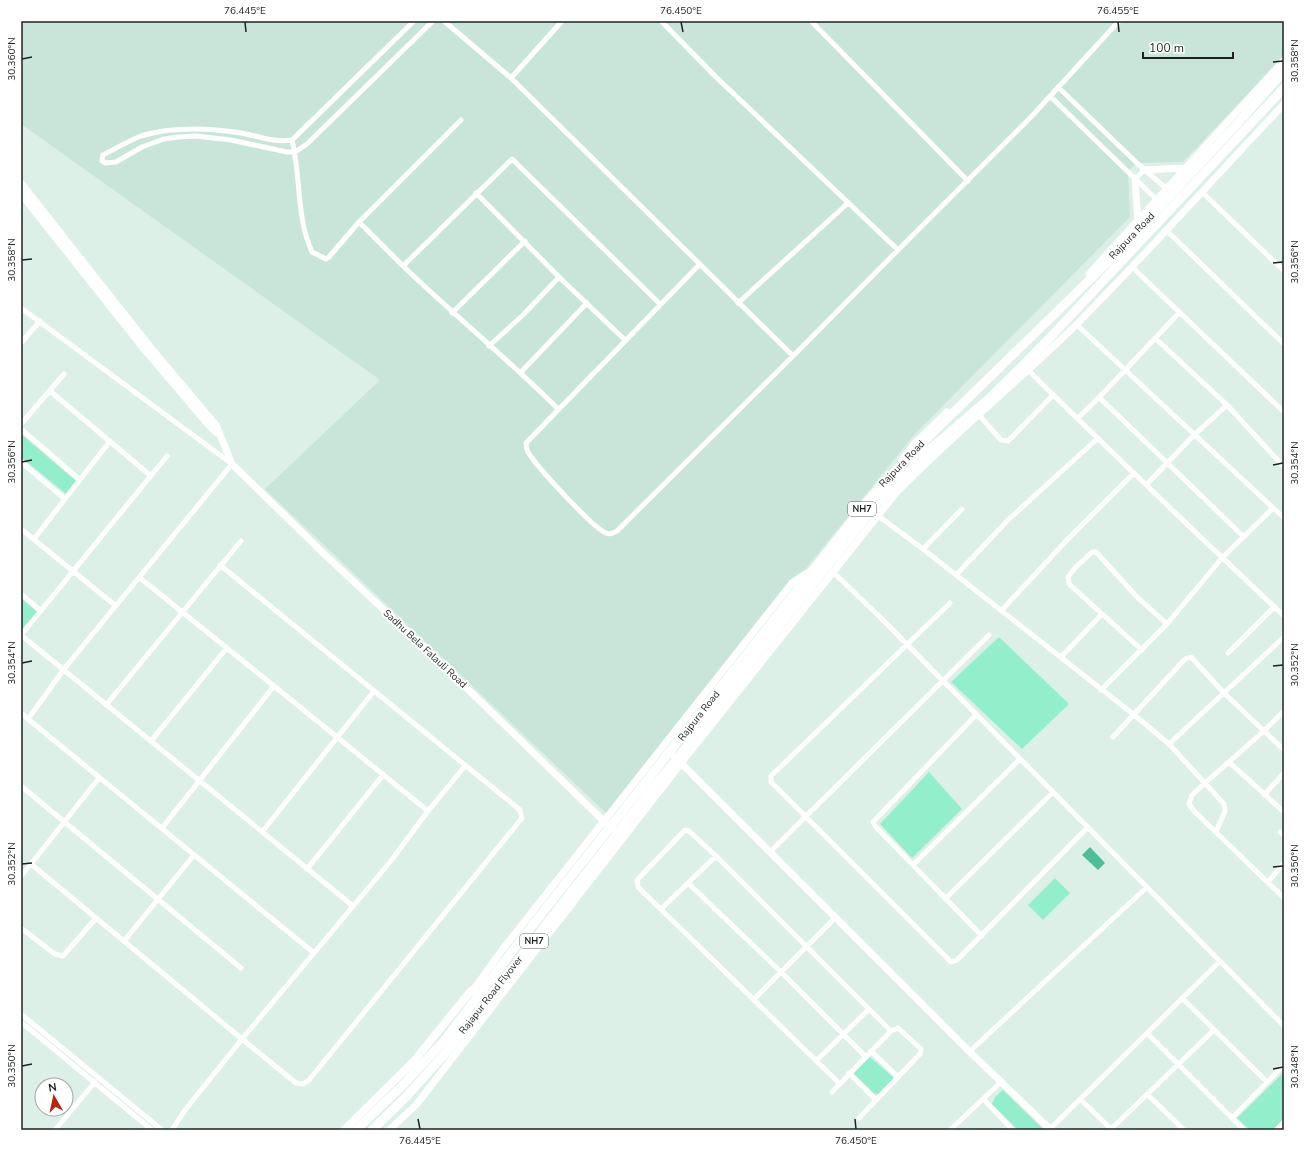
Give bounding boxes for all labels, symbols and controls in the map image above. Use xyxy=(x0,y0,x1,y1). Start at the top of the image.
text: 76.445°E xyxy=(224,4,266,18)
text: 76.450°E xyxy=(660,4,702,18)
text: 76.455°E xyxy=(1097,4,1139,18)
scale bar xyxy=(1143,34,1233,60)
text: 30.360°N xyxy=(5,37,19,81)
text: 30.358°N xyxy=(1288,39,1302,83)
text: 100 m xyxy=(1149,40,1184,56)
street label: Rajpura Road xyxy=(1106,209,1158,263)
text: 30.358°N xyxy=(5,238,19,282)
text: 30.356°N xyxy=(1288,240,1302,284)
street label: Rajpura Road xyxy=(876,437,928,491)
text: 30.356°N xyxy=(5,440,19,484)
text: 30.354°N xyxy=(1288,441,1302,485)
road number: NH7 xyxy=(848,502,876,516)
street label: Sadhu Bela Falauli Road xyxy=(380,606,470,692)
text: 30.354°N xyxy=(5,641,19,685)
text: 30.352°N xyxy=(1288,643,1302,687)
street label: Rajpura Road xyxy=(675,688,723,744)
text: 30.352°N xyxy=(5,842,19,886)
text: 30.350°N xyxy=(1288,844,1302,888)
road number: NH7 xyxy=(520,934,548,948)
street label: Rajapur Road Flyover xyxy=(456,953,526,1037)
text: 30.350°N xyxy=(5,1044,19,1088)
text: 30.348°N xyxy=(1288,1045,1302,1089)
north arrow xyxy=(34,1077,74,1117)
text: N xyxy=(47,1080,58,1096)
text: 76.445°E xyxy=(399,1134,441,1148)
text: 76.450°E xyxy=(835,1134,877,1148)

